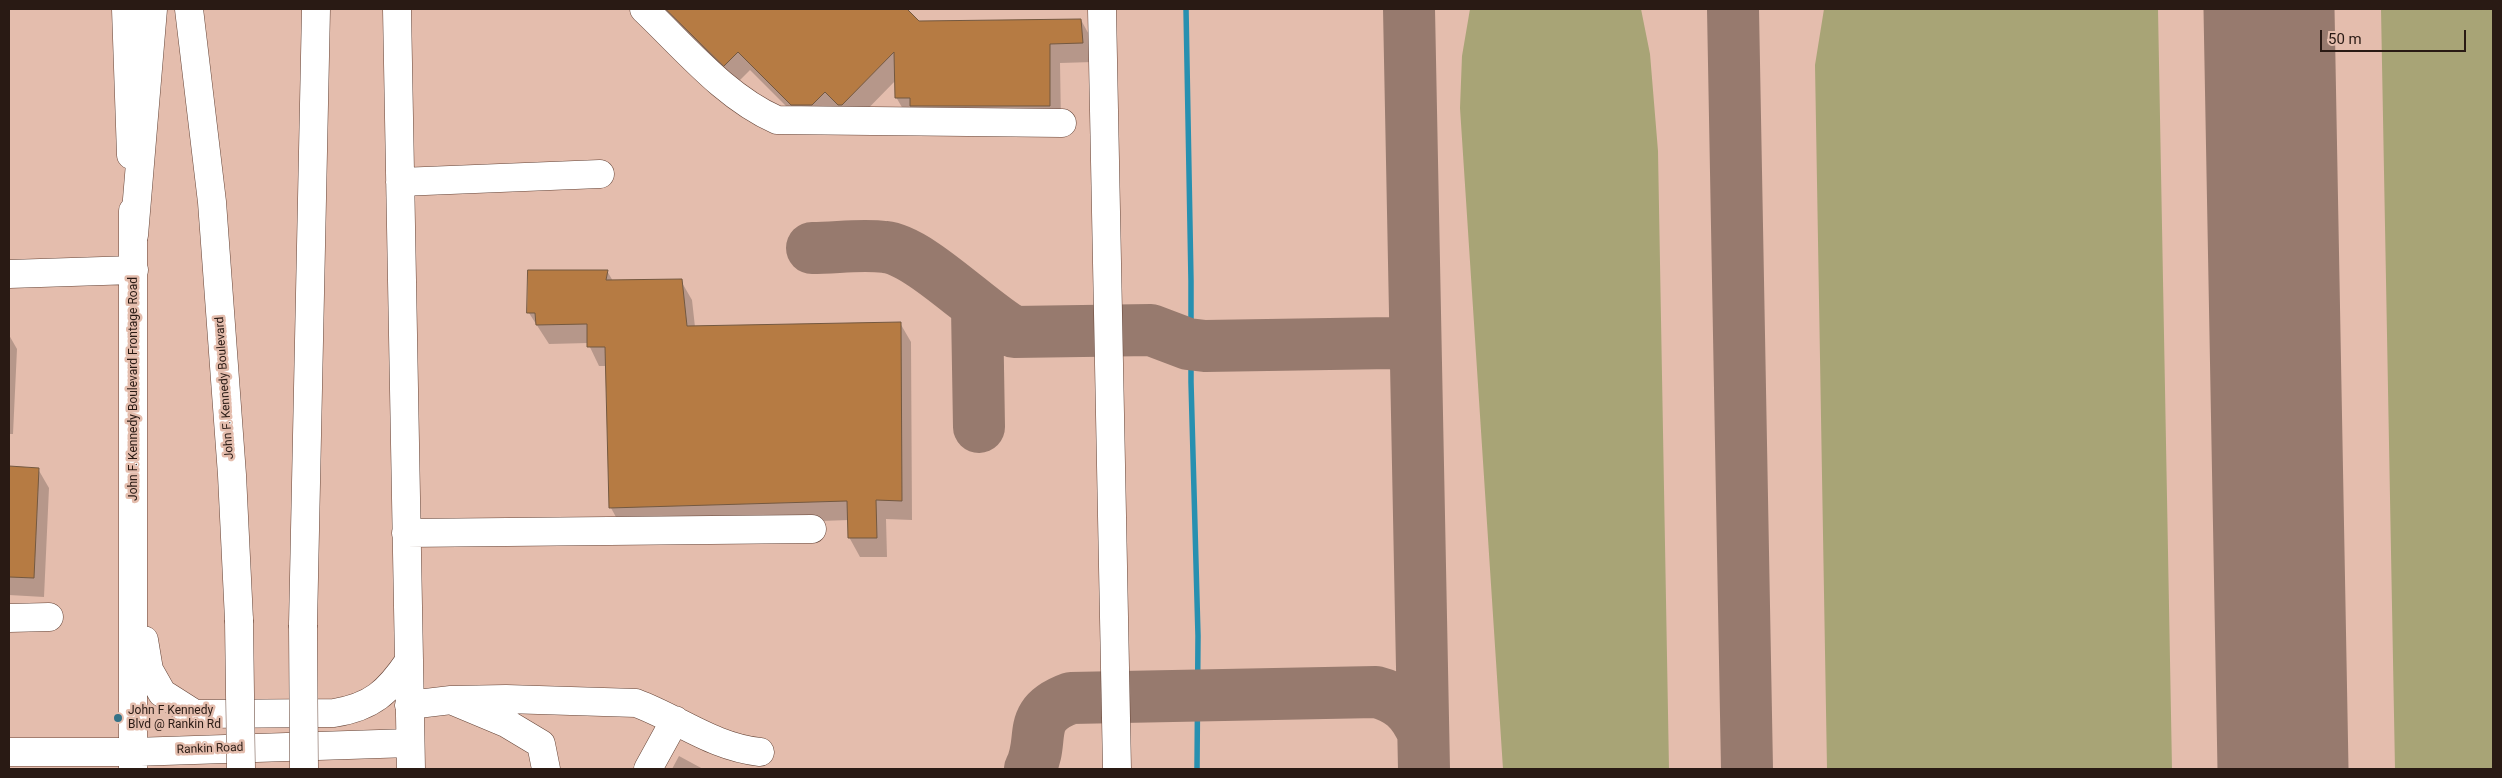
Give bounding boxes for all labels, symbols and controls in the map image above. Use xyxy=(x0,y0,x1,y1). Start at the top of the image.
scale bar xyxy=(2322,20,2468,52)
text: 50 m xyxy=(2328,30,2362,48)
street label: John F. Kennedy Boulevard Frontage Road xyxy=(127,277,141,501)
street label: John F. Kennedy Boulevard xyxy=(213,316,237,460)
place label: John F Kennedy Blvd @ Rankin Rd xyxy=(128,704,221,732)
marker: John F Kennedy Blvd @ Rankin Rd xyxy=(112,712,124,724)
street label: Rankin Road xyxy=(176,741,244,757)

